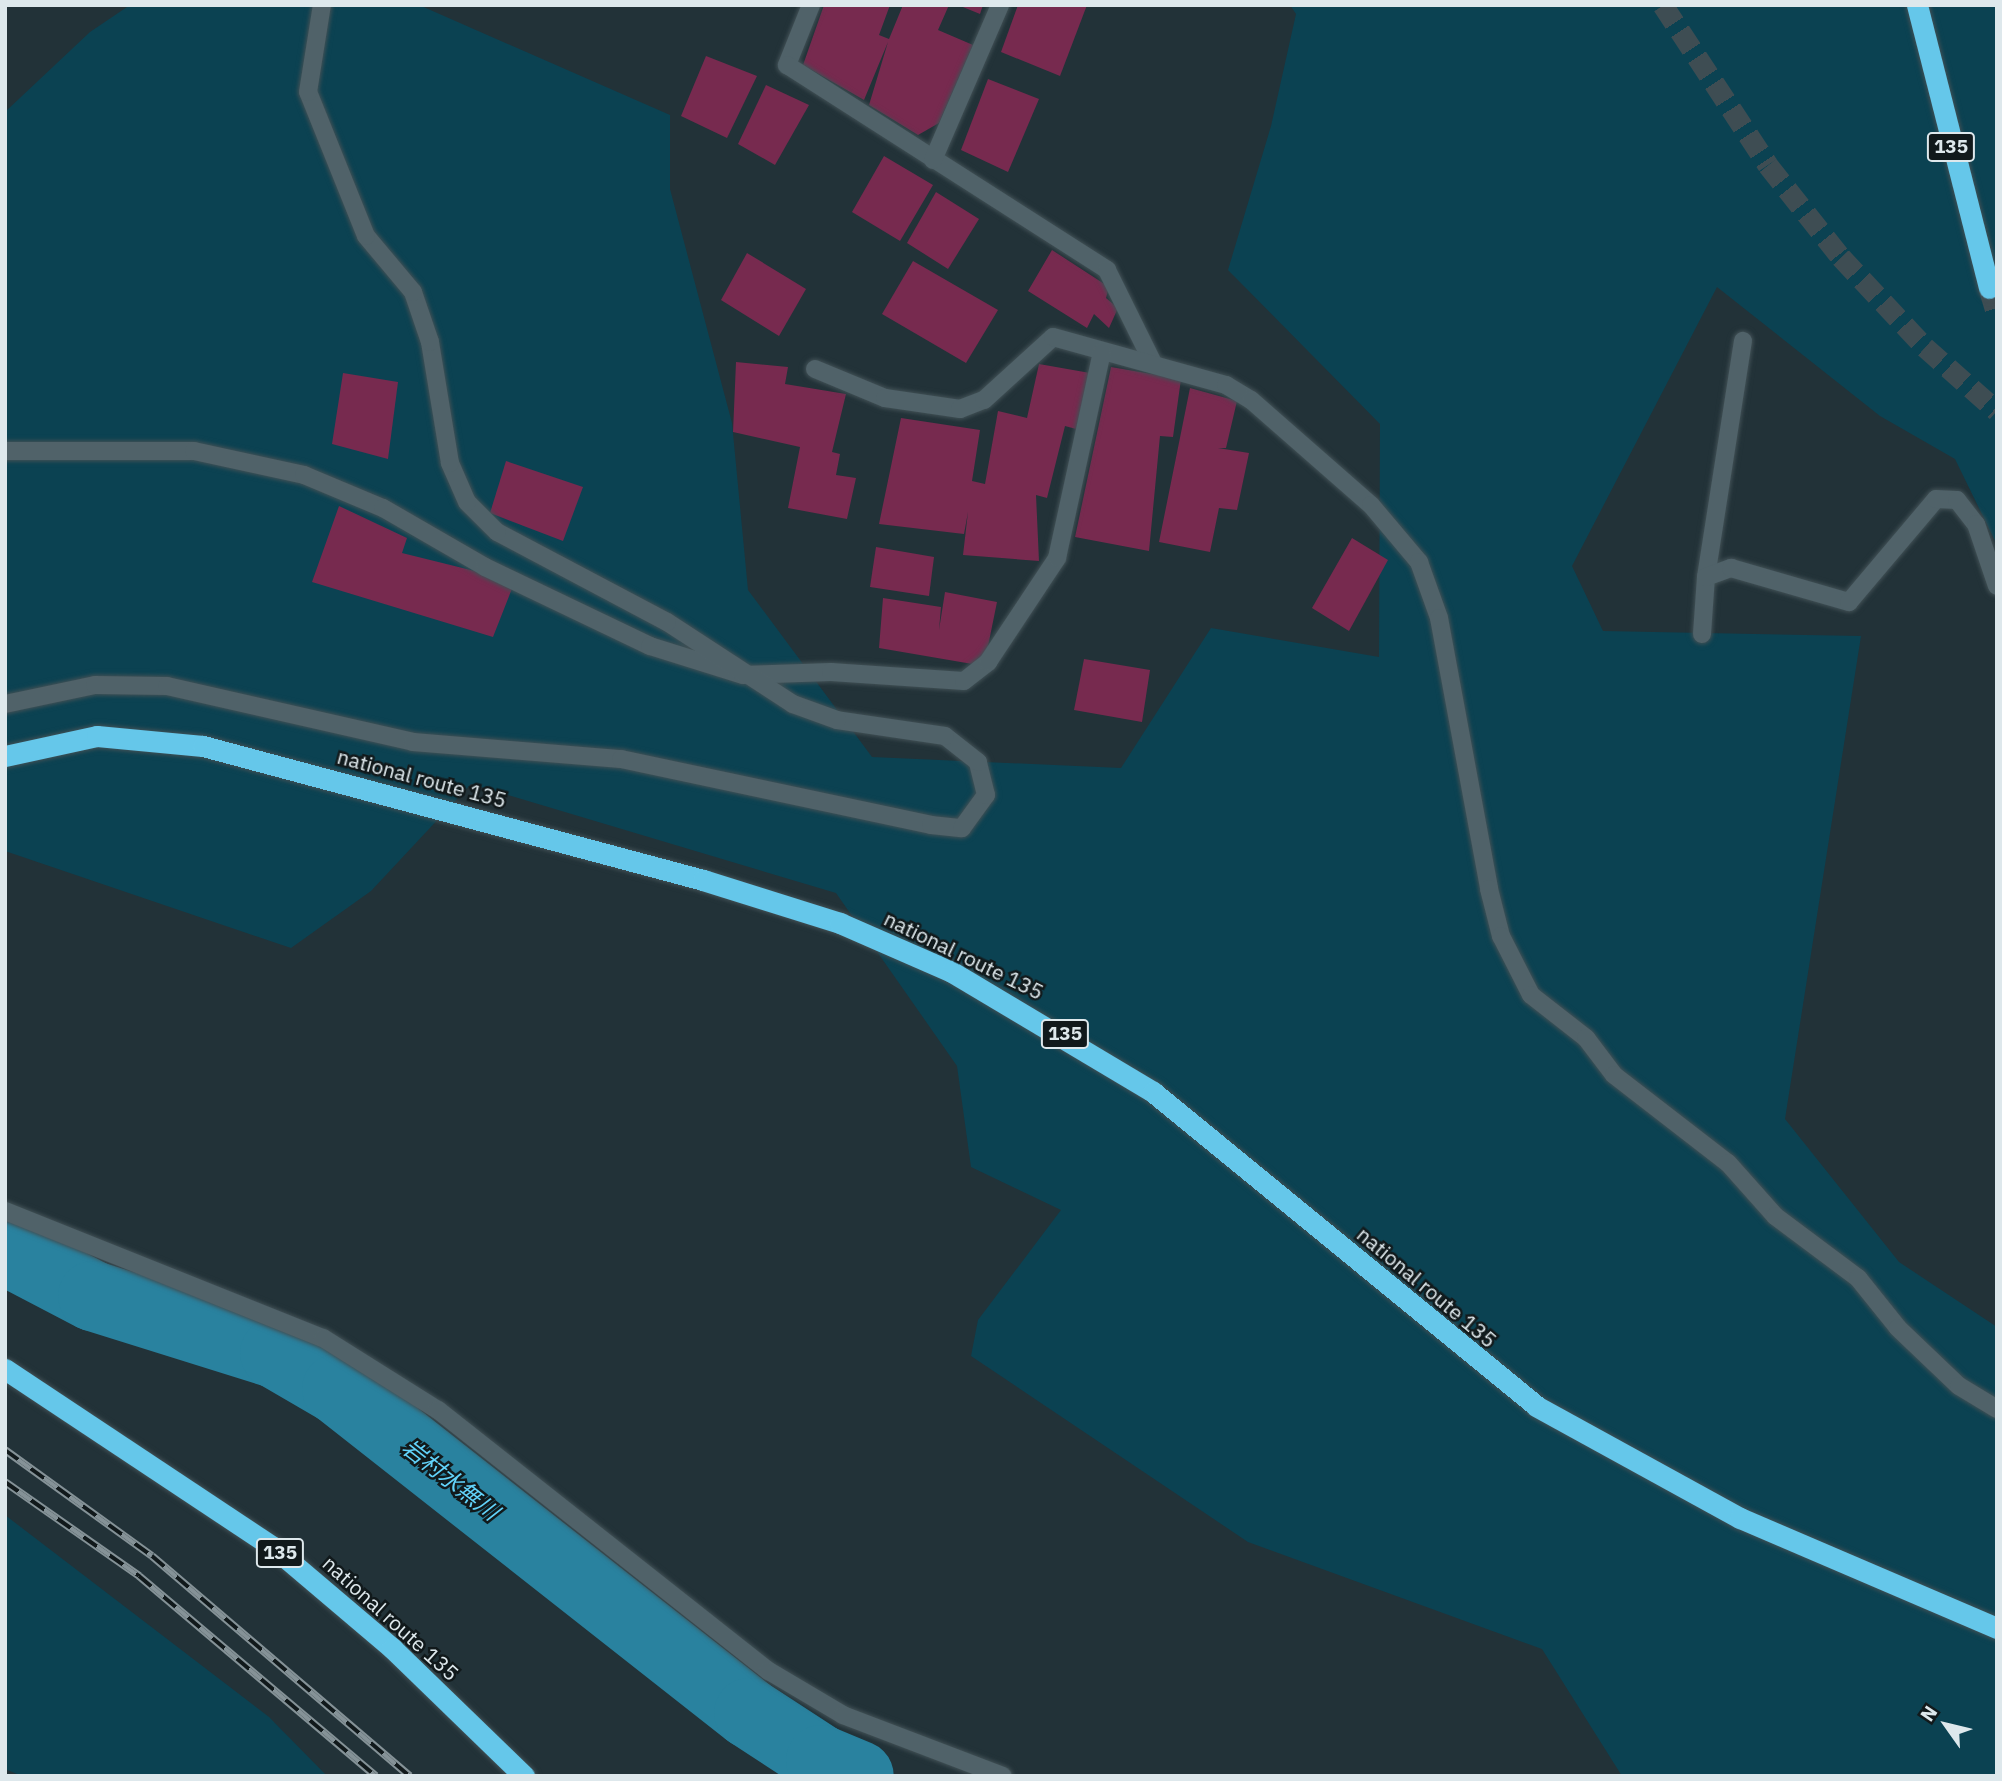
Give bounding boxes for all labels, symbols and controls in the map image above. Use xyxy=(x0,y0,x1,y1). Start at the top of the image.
road number: 135 xyxy=(1926,132,1976,162)
street label: national route 135 xyxy=(335,743,509,813)
street label: national route 135 xyxy=(880,905,1048,1005)
road number: 135 xyxy=(1040,1018,1090,1050)
street label: national route 135 xyxy=(1352,1221,1502,1353)
water label: 岩村水無川 xyxy=(397,1433,505,1525)
road number: 135 xyxy=(256,1538,304,1568)
street label: national route 135 xyxy=(318,1550,464,1686)
north arrow xyxy=(1911,1690,1981,1760)
text: N xyxy=(1915,1701,1942,1726)

